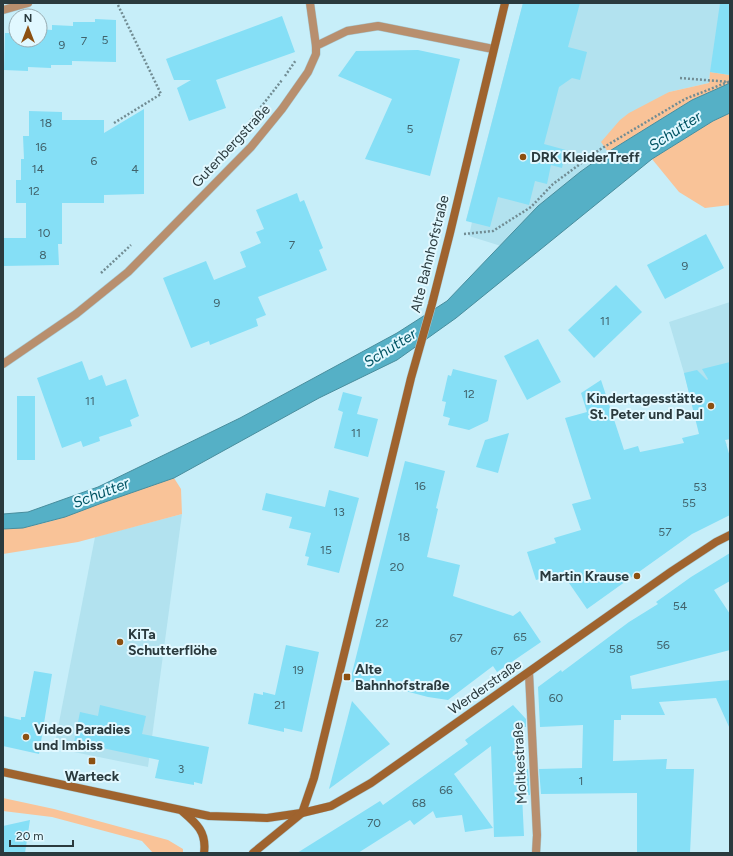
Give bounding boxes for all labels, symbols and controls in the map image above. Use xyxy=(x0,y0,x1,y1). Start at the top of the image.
north arrow xyxy=(8,8,48,48)
text: N xyxy=(24,12,32,25)
house number: 5 xyxy=(102,33,109,47)
house number: 7 xyxy=(81,34,88,48)
house number: 9 xyxy=(59,38,66,52)
street label: Gutenbergstraße xyxy=(188,101,274,191)
water label: Schutter xyxy=(645,107,705,155)
house number: 18 xyxy=(40,116,52,130)
house number: 5 xyxy=(407,122,414,136)
house number: 16 xyxy=(35,140,47,154)
place label: DRK KleiderTreff xyxy=(531,149,640,166)
marker: DRK KleiderTreff xyxy=(518,152,528,162)
house number: 6 xyxy=(91,154,98,168)
house number: 14 xyxy=(32,162,45,176)
house number: 4 xyxy=(131,162,139,176)
house number: 12 xyxy=(28,184,40,198)
street label: Alte Bahnhofstraße xyxy=(407,193,453,315)
house number: 10 xyxy=(38,226,51,240)
house number: 7 xyxy=(289,238,296,252)
house number: 8 xyxy=(39,248,47,262)
house number: 9 xyxy=(682,259,689,273)
house number: 9 xyxy=(214,296,221,310)
house number: 11 xyxy=(600,314,610,328)
water label: Schutter xyxy=(360,324,421,371)
house number: 12 xyxy=(463,387,475,401)
place label: Kindertagesstätte St. Peter und Paul xyxy=(587,390,703,423)
house number: 11 xyxy=(85,394,95,408)
marker: Kindertagesstätte St. Peter und Paul xyxy=(706,401,716,411)
house number: 11 xyxy=(351,426,361,440)
water label: Schutter xyxy=(70,474,133,512)
house number: 16 xyxy=(414,479,426,493)
house number: 53 xyxy=(693,480,707,494)
house number: 55 xyxy=(682,496,696,510)
house number: 13 xyxy=(333,505,345,519)
house number: 57 xyxy=(658,525,672,539)
house number: 18 xyxy=(398,530,410,544)
house number: 15 xyxy=(320,543,332,557)
house number: 20 xyxy=(390,560,405,574)
place label: Martin Krause xyxy=(539,568,629,585)
marker: Martin Krause xyxy=(632,571,642,581)
house number: 54 xyxy=(673,599,688,613)
house number: 22 xyxy=(375,616,389,630)
place label: KiTa Schutterflöhe xyxy=(128,626,217,659)
house number: 65 xyxy=(513,630,527,644)
house number: 67 xyxy=(449,631,463,645)
marker: KiTa Schutterflöhe xyxy=(115,637,125,647)
house number: 56 xyxy=(656,638,670,652)
house number: 58 xyxy=(609,642,623,656)
house number: 67 xyxy=(490,644,504,658)
street label: Werderstraße xyxy=(445,655,525,718)
place label: Alte Bahnhofstraße xyxy=(355,661,450,694)
house number: 19 xyxy=(292,663,304,677)
marker: Alte Bahnhofstraße xyxy=(342,672,352,682)
house number: 60 xyxy=(549,691,564,705)
house number: 21 xyxy=(274,698,286,712)
place label: Video Paradies und Imbiss xyxy=(34,721,131,754)
street label: Moltkestraße xyxy=(509,721,531,804)
marker: Video Paradies und Imbiss xyxy=(21,732,31,742)
marker: Warteck xyxy=(87,756,97,766)
house number: 3 xyxy=(178,762,184,776)
place label: Warteck xyxy=(65,768,120,785)
house number: 1 xyxy=(579,774,583,788)
house number: 66 xyxy=(439,783,453,797)
house number: 68 xyxy=(412,796,426,810)
house number: 70 xyxy=(367,816,381,830)
scale bar xyxy=(10,822,73,848)
text: 20 m xyxy=(16,829,44,843)

